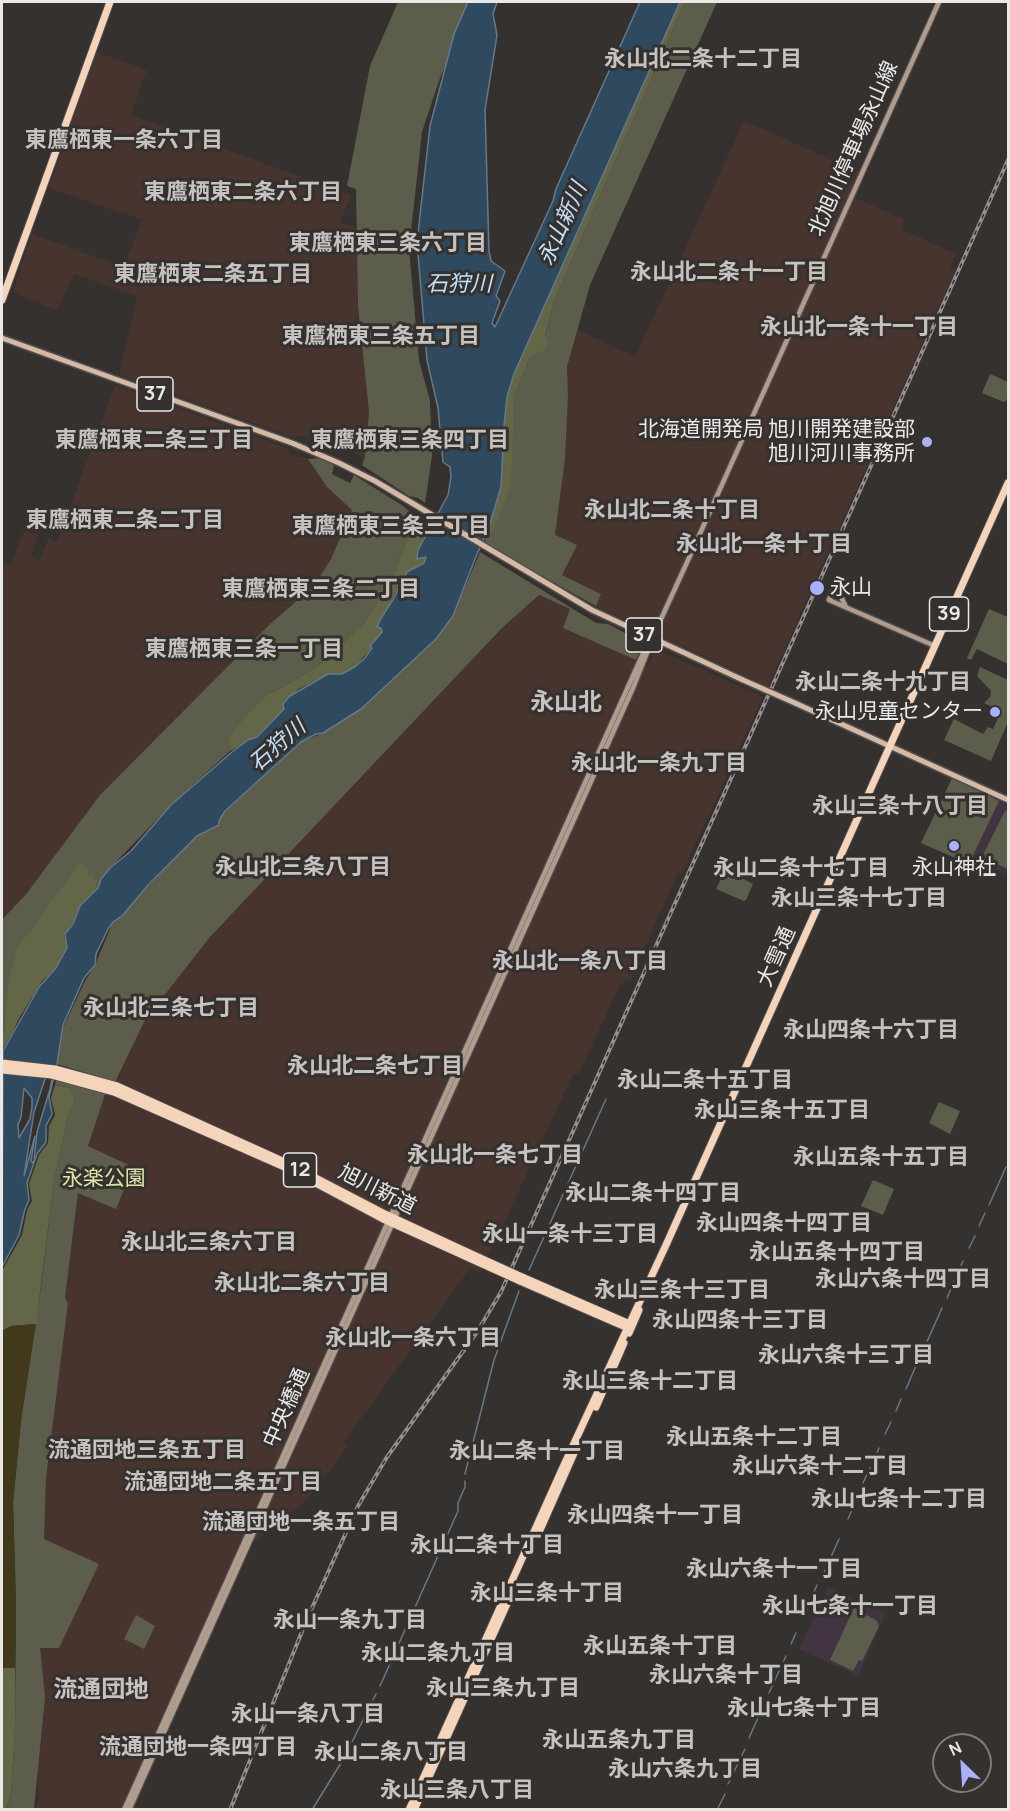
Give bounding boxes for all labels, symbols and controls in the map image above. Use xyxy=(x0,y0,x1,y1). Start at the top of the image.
district label: 永山北二条十二丁目 xyxy=(604,47,802,73)
street label: 北旭川停車場永山線 xyxy=(804,58,904,240)
district label: 東鷹栖東一条六丁目 xyxy=(25,128,223,154)
water label: 永山新川 xyxy=(533,178,593,270)
district label: 東鷹栖東二条六丁目 xyxy=(144,180,342,206)
district label: 東鷹栖東三条六丁目 xyxy=(289,231,487,257)
district label: 永山北二条十一丁目 xyxy=(630,260,828,286)
district label: 東鷹栖東二条五丁目 xyxy=(114,262,312,288)
water label: 石狩川 xyxy=(426,272,492,298)
district label: 永山北一条十一丁目 xyxy=(760,315,958,341)
district label: 東鷹栖東三条五丁目 xyxy=(282,324,480,350)
road number: 37 xyxy=(137,377,173,411)
place label: 北海道開発局 旭川開発建設部 旭川河川事務所 xyxy=(638,417,915,467)
district label: 東鷹栖東二条三丁目 xyxy=(55,428,253,454)
district label: 東鷹栖東三条四丁目 xyxy=(311,428,509,454)
marker: 北海道開発局 旭川開発建設部 旭川河川事務所 xyxy=(920,435,934,449)
district label: 永山北二条十丁目 xyxy=(584,498,760,524)
district label: 東鷹栖東二条二丁目 xyxy=(26,508,224,534)
district label: 東鷹栖東三条三丁目 xyxy=(292,514,490,540)
district label: 永山北一条十丁目 xyxy=(676,532,852,558)
place label: 永山 xyxy=(830,575,872,601)
district label: 東鷹栖東三条二丁目 xyxy=(222,577,420,603)
marker: 永山 xyxy=(808,579,826,597)
road number: 39 xyxy=(930,597,968,631)
road number: 37 xyxy=(626,618,662,652)
district label: 東鷹栖東三条一丁目 xyxy=(145,637,343,663)
district label: 永山二条十九丁目 xyxy=(795,670,971,696)
district label: 永山北 xyxy=(530,689,602,717)
place label: 永山児童センター xyxy=(815,699,983,725)
marker: 永山児童センター xyxy=(988,705,1002,719)
water label: 石狩川 xyxy=(244,714,312,778)
district label: 永山北一条九丁目 xyxy=(571,751,747,777)
district label: 永山三条十八丁目 xyxy=(812,794,988,820)
marker: 永山神社 xyxy=(947,839,961,853)
district label: 永山北三条八丁目 xyxy=(215,855,391,881)
place label: 永山神社 xyxy=(912,855,996,881)
district label: 永山二条十七丁目 xyxy=(713,856,889,882)
district label: 永山三条十七丁目 xyxy=(771,886,947,912)
street label: 大雪通 xyxy=(753,923,801,991)
district label: 永山北一条八丁目 xyxy=(492,949,668,975)
district label: 永山北三条七丁目 xyxy=(83,996,259,1022)
district label: 永山四条十六丁目 xyxy=(783,1018,959,1044)
district label: 永山北二条七丁目 xyxy=(287,1054,463,1080)
district label: 永山二条十五丁目 xyxy=(617,1068,793,1094)
district label: 永山三条十五丁目 xyxy=(694,1098,870,1124)
district label: 永山北一条七丁目 xyxy=(407,1143,583,1169)
district label: 永山五条十五丁目 xyxy=(793,1145,969,1171)
road number: 12 xyxy=(284,1153,316,1187)
street label: 旭川新道 xyxy=(334,1160,420,1220)
park label: 永楽公園 xyxy=(62,1166,146,1192)
district label: 永山二条十四丁目 xyxy=(565,1181,741,1207)
district label: 永山四条十四丁目 xyxy=(696,1211,872,1237)
district label: 永山一条十三丁目 xyxy=(482,1222,658,1248)
district label: 永山北三条六丁目 xyxy=(121,1230,297,1256)
district label: 永山五条十四丁目 xyxy=(749,1240,925,1266)
district label: 永山六条十四丁目 xyxy=(815,1267,991,1293)
district label: 永山北二条六丁目 xyxy=(214,1271,390,1297)
district label: 永山三条十三丁目 xyxy=(594,1278,770,1304)
district label: 永山四条十三丁目 xyxy=(652,1308,828,1334)
district label: 永山北一条六丁目 xyxy=(325,1326,501,1352)
district label: 永山六条十三丁目 xyxy=(758,1343,934,1369)
street label: 中央橋通 xyxy=(258,1365,316,1451)
district label: 永山三条十二丁目 xyxy=(562,1369,738,1395)
district label: 永山五条十二丁目 xyxy=(666,1425,842,1451)
district label: 流通団地三条五丁目 xyxy=(48,1438,246,1464)
district label: 永山二条十一丁目 xyxy=(449,1439,625,1465)
district label: 永山六条十二丁目 xyxy=(732,1454,908,1480)
district label: 流通団地二条五丁目 xyxy=(124,1470,322,1496)
district label: 永山七条十二丁目 xyxy=(811,1487,987,1513)
district label: 永山四条十一丁目 xyxy=(567,1503,743,1529)
district label: 流通団地一条五丁目 xyxy=(202,1510,400,1536)
district label: 永山二条十丁目 xyxy=(410,1533,564,1559)
district label: 永山六条十一丁目 xyxy=(686,1557,862,1583)
district label: 永山三条十丁目 xyxy=(470,1581,624,1607)
district label: 永山七条十一丁目 xyxy=(762,1594,938,1620)
district label: 永山一条九丁目 xyxy=(273,1608,427,1634)
district label: 永山五条十丁目 xyxy=(583,1634,737,1660)
district label: 永山二条九丁目 xyxy=(361,1641,515,1667)
district label: 永山六条十丁目 xyxy=(649,1663,803,1689)
district label: 流通団地 xyxy=(53,1676,149,1704)
district label: 永山三条九丁目 xyxy=(426,1676,580,1702)
district label: 永山七条十丁目 xyxy=(727,1696,881,1722)
district label: 永山一条八丁目 xyxy=(231,1702,385,1728)
district label: 永山五条九丁目 xyxy=(542,1728,696,1754)
north arrow xyxy=(932,1733,992,1793)
district label: 流通団地一条四丁目 xyxy=(99,1735,297,1761)
text: N xyxy=(945,1736,965,1761)
district label: 永山二条八丁目 xyxy=(314,1740,468,1766)
district label: 永山六条九丁目 xyxy=(608,1757,762,1783)
district label: 永山三条八丁目 xyxy=(380,1778,534,1804)

